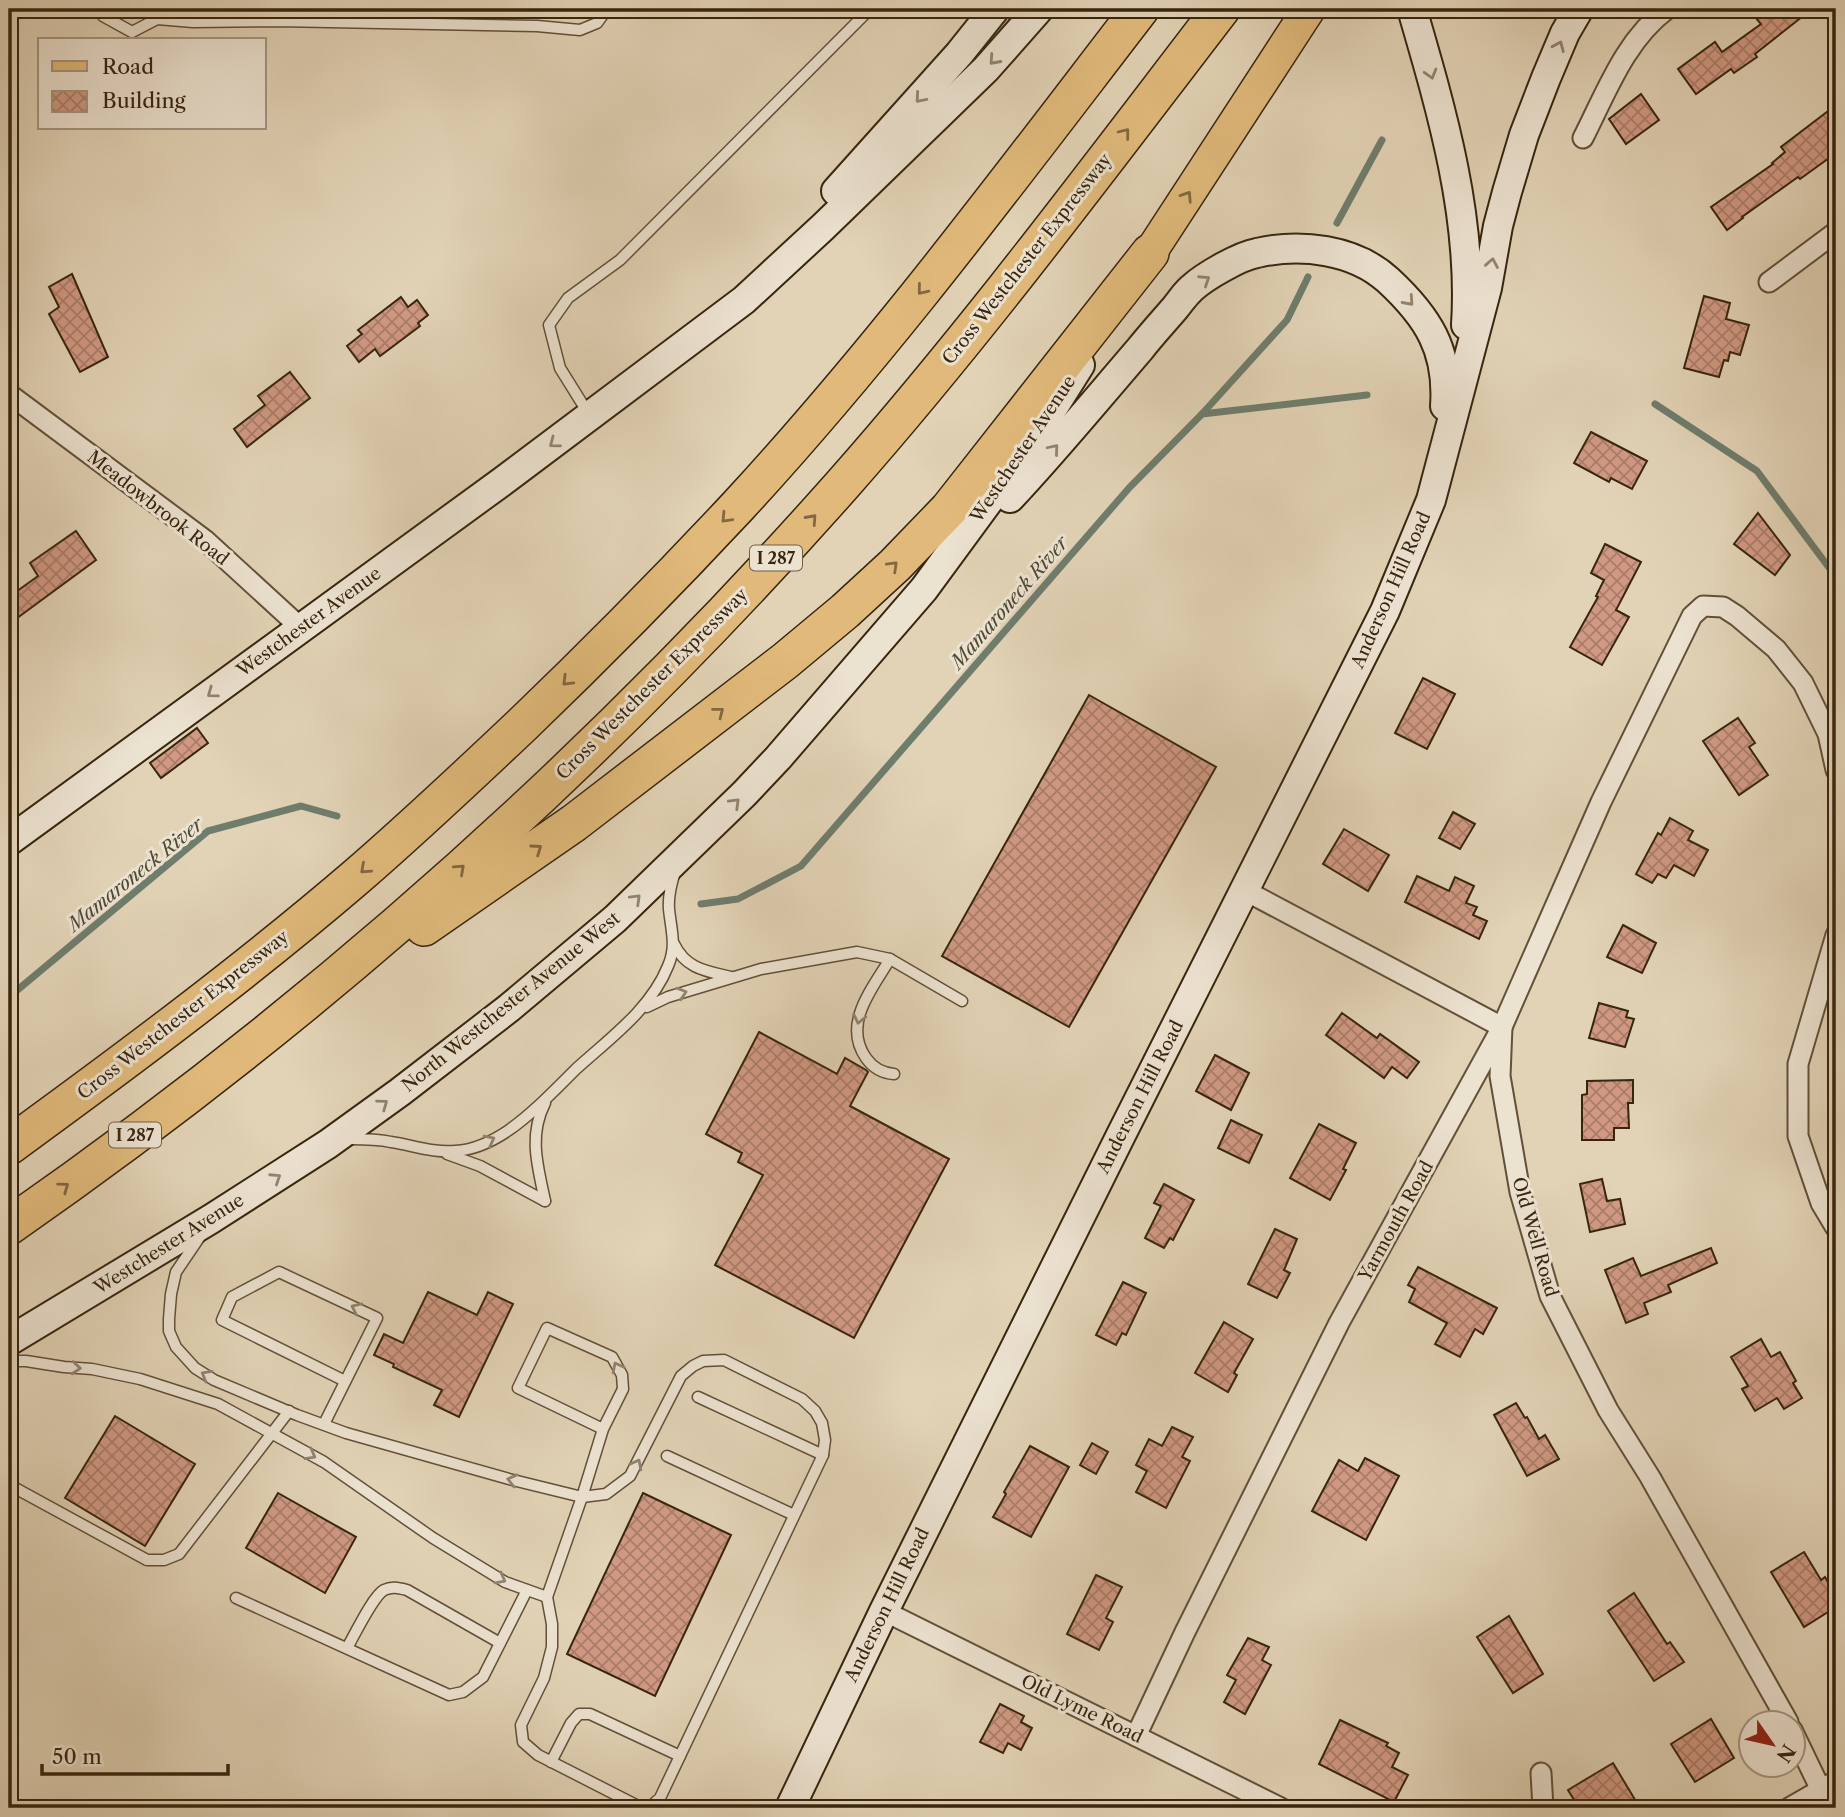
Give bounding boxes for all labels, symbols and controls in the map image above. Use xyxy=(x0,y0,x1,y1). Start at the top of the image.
legend xyxy=(38,38,266,130)
one-way arrow xyxy=(1551,41,1565,54)
one-way arrow xyxy=(990,52,1002,65)
text: Road xyxy=(102,54,154,79)
one-way arrow xyxy=(1423,68,1437,80)
text: Building xyxy=(102,88,187,113)
one-way arrow xyxy=(916,90,928,103)
one-way arrow xyxy=(1117,129,1130,141)
street label: Cross Westchester Expressway xyxy=(938,148,1117,369)
one-way arrow xyxy=(1179,191,1192,204)
one-way arrow xyxy=(1483,257,1498,269)
one-way arrow xyxy=(1197,275,1210,288)
one-way arrow xyxy=(918,283,931,295)
one-way arrow xyxy=(1401,293,1413,306)
street label: Westchester Avenue xyxy=(965,371,1080,528)
one-way arrow xyxy=(550,435,562,447)
one-way arrow xyxy=(1046,445,1058,458)
street label: Meadowbrook Road xyxy=(83,446,233,570)
street label: Anderson Hill Road xyxy=(1346,508,1435,673)
one-way arrow xyxy=(722,510,734,523)
one-way arrow xyxy=(803,514,816,527)
water label: Mamaroneck River xyxy=(944,531,1074,675)
road number: I 287 xyxy=(750,545,802,570)
street label: Westchester Avenue xyxy=(232,562,385,682)
one-way arrow xyxy=(885,562,898,575)
street label: Cross Westchester Expressway xyxy=(552,583,753,784)
one-way arrow xyxy=(562,672,575,685)
one-way arrow xyxy=(208,685,220,697)
one-way arrow xyxy=(711,708,723,721)
one-way arrow xyxy=(726,798,739,811)
water label: Mamaroneck River xyxy=(61,812,209,937)
one-way arrow xyxy=(529,845,542,857)
one-way arrow xyxy=(360,861,373,874)
one-way arrow xyxy=(451,865,464,877)
one-way arrow xyxy=(627,894,640,907)
street label: North Westchester Avenue West xyxy=(398,907,625,1097)
street label: Cross Westchester Expressway xyxy=(73,925,294,1104)
one-way arrow xyxy=(675,986,687,1001)
one-way arrow xyxy=(853,1013,868,1025)
street label: Anderson Hill Road xyxy=(1091,1017,1188,1178)
one-way arrow xyxy=(375,1100,388,1112)
road number: I 287 xyxy=(109,1122,161,1148)
one-way arrow xyxy=(483,1135,495,1149)
street label: Yarmouth Road xyxy=(1353,1157,1438,1286)
one-way arrow xyxy=(268,1173,281,1186)
street label: Old Well Road xyxy=(1507,1175,1563,1299)
one-way arrow xyxy=(57,1182,69,1195)
street label: Westchester Avenue xyxy=(89,1189,248,1300)
one-way arrow xyxy=(351,1302,363,1316)
one-way arrow xyxy=(71,1360,82,1375)
one-way arrow xyxy=(611,1362,625,1375)
one-way arrow xyxy=(201,1370,214,1383)
one-way arrow xyxy=(303,1447,316,1460)
one-way arrow xyxy=(628,1459,642,1471)
one-way arrow xyxy=(506,1474,518,1488)
street label: Anderson Hill Road xyxy=(840,1524,934,1687)
one-way arrow xyxy=(494,1570,506,1584)
street label: Old Lyme Road xyxy=(1017,1670,1147,1748)
north arrow xyxy=(1736,1708,1806,1778)
scale bar xyxy=(42,1733,228,1777)
text: N xyxy=(1772,1740,1800,1767)
text: 50 m xyxy=(52,1744,102,1769)

